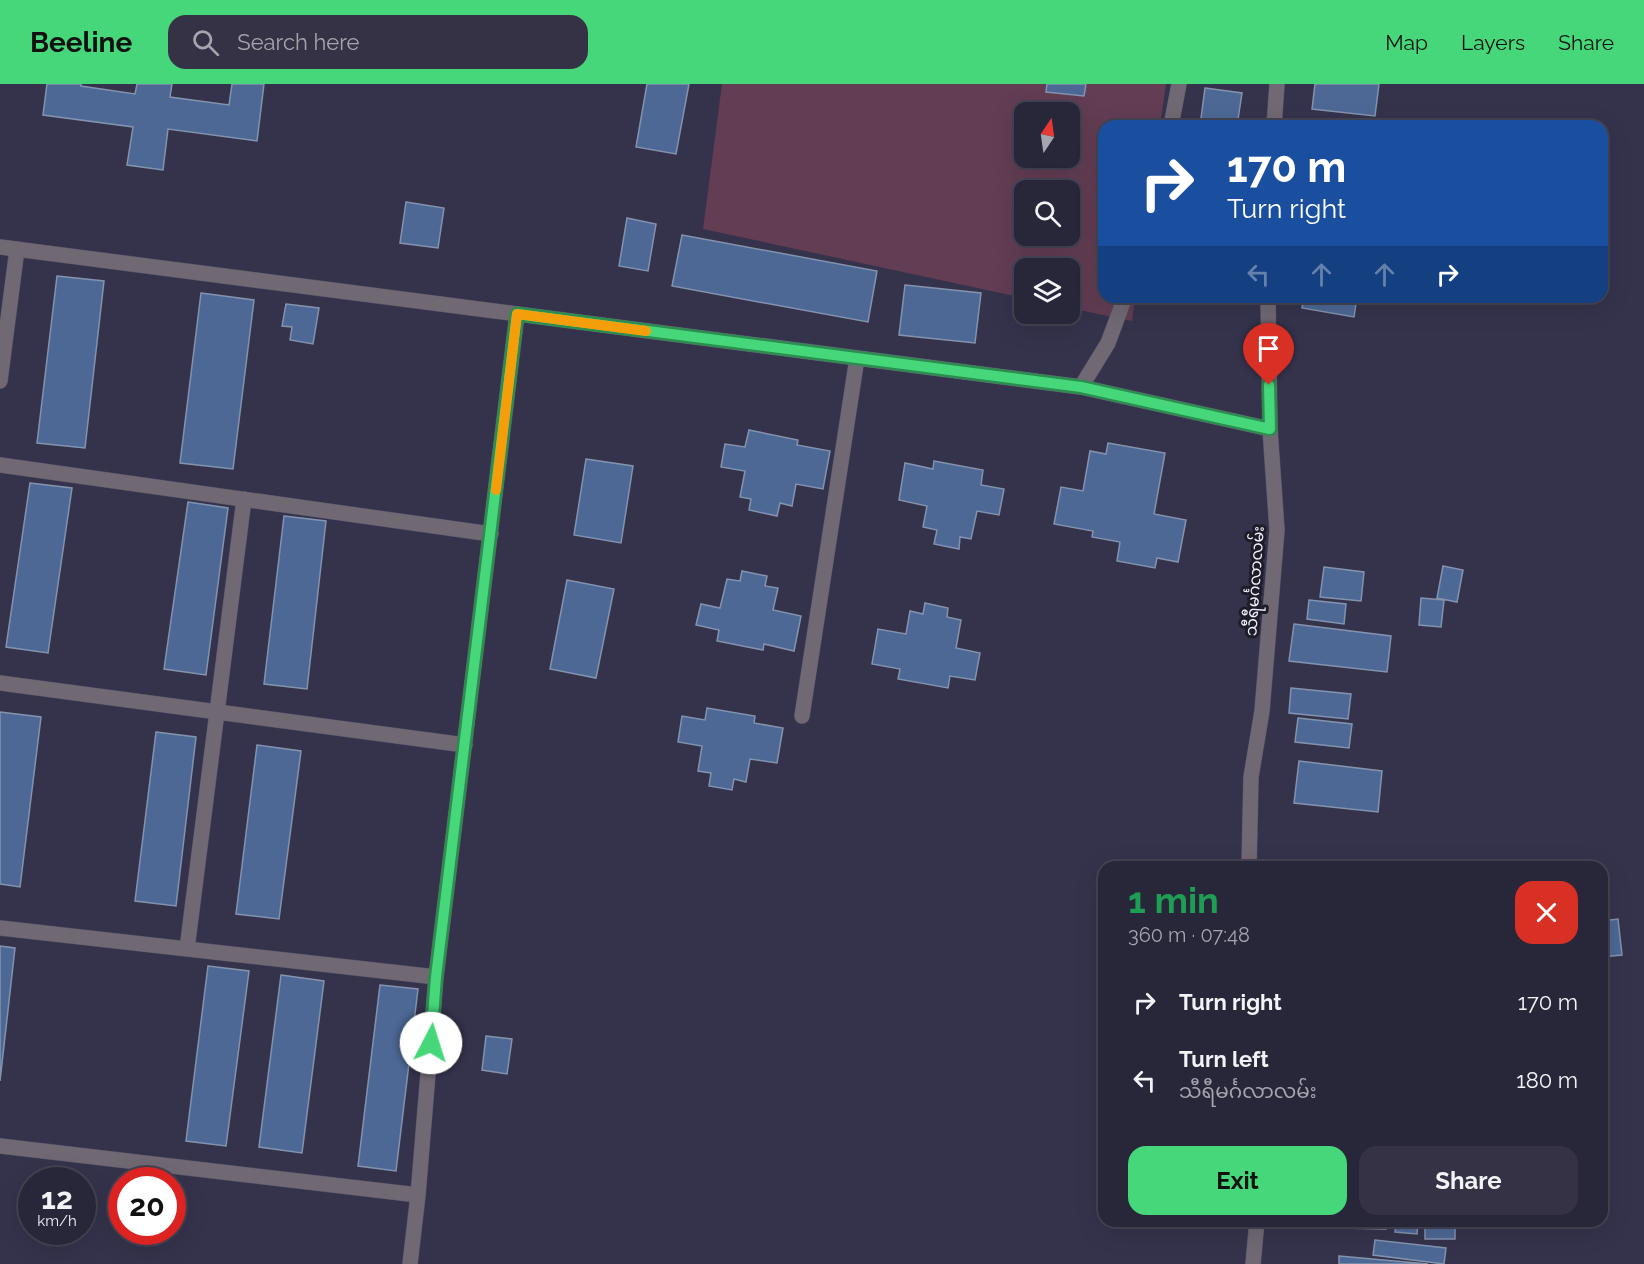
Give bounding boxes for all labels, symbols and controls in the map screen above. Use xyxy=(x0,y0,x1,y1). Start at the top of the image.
search box xyxy=(168,15,588,69)
text: Beeline xyxy=(30,26,132,59)
icon: search xyxy=(189,26,222,59)
text: Search here xyxy=(237,29,359,55)
text: Map xyxy=(1385,30,1428,55)
text: Layers xyxy=(1461,30,1525,55)
text: Share xyxy=(1558,30,1614,55)
north arrow xyxy=(1014,102,1080,168)
map controls xyxy=(1014,102,1080,324)
text: 170 m xyxy=(1227,143,1346,192)
icon: right xyxy=(1128,144,1206,222)
button: search xyxy=(1014,180,1080,246)
text: Turn right xyxy=(1227,193,1346,224)
button: layers xyxy=(1014,258,1080,324)
icon: left xyxy=(1242,258,1275,291)
icon: ahead xyxy=(1305,258,1338,291)
icon: ahead xyxy=(1368,258,1401,291)
icon: right xyxy=(1431,258,1464,291)
pin xyxy=(1243,323,1294,385)
icon: arrive xyxy=(1252,332,1285,365)
street label: သီရီမင်္ဂလာလမ်း xyxy=(1239,525,1272,637)
text: 1 min xyxy=(1128,879,1219,921)
button: close xyxy=(1515,881,1578,944)
text: 360 m · 07:48 xyxy=(1128,923,1250,947)
icon: right xyxy=(1128,986,1161,1019)
text: Turn right xyxy=(1179,989,1282,1015)
text: 170 m xyxy=(1518,989,1578,1015)
position arrow xyxy=(399,1011,463,1075)
text: Turn left xyxy=(1179,1046,1269,1072)
icon: left xyxy=(1128,1064,1161,1097)
text: 180 m xyxy=(1516,1067,1578,1093)
text: သီရီမင်္ဂလာလမ်း xyxy=(1179,1079,1317,1103)
button: Exit xyxy=(1128,1146,1347,1215)
button: Share xyxy=(1359,1146,1578,1215)
speed limit sign: 20 xyxy=(108,1167,186,1245)
text: 12 xyxy=(41,1181,73,1216)
text: km/h xyxy=(37,1212,77,1230)

